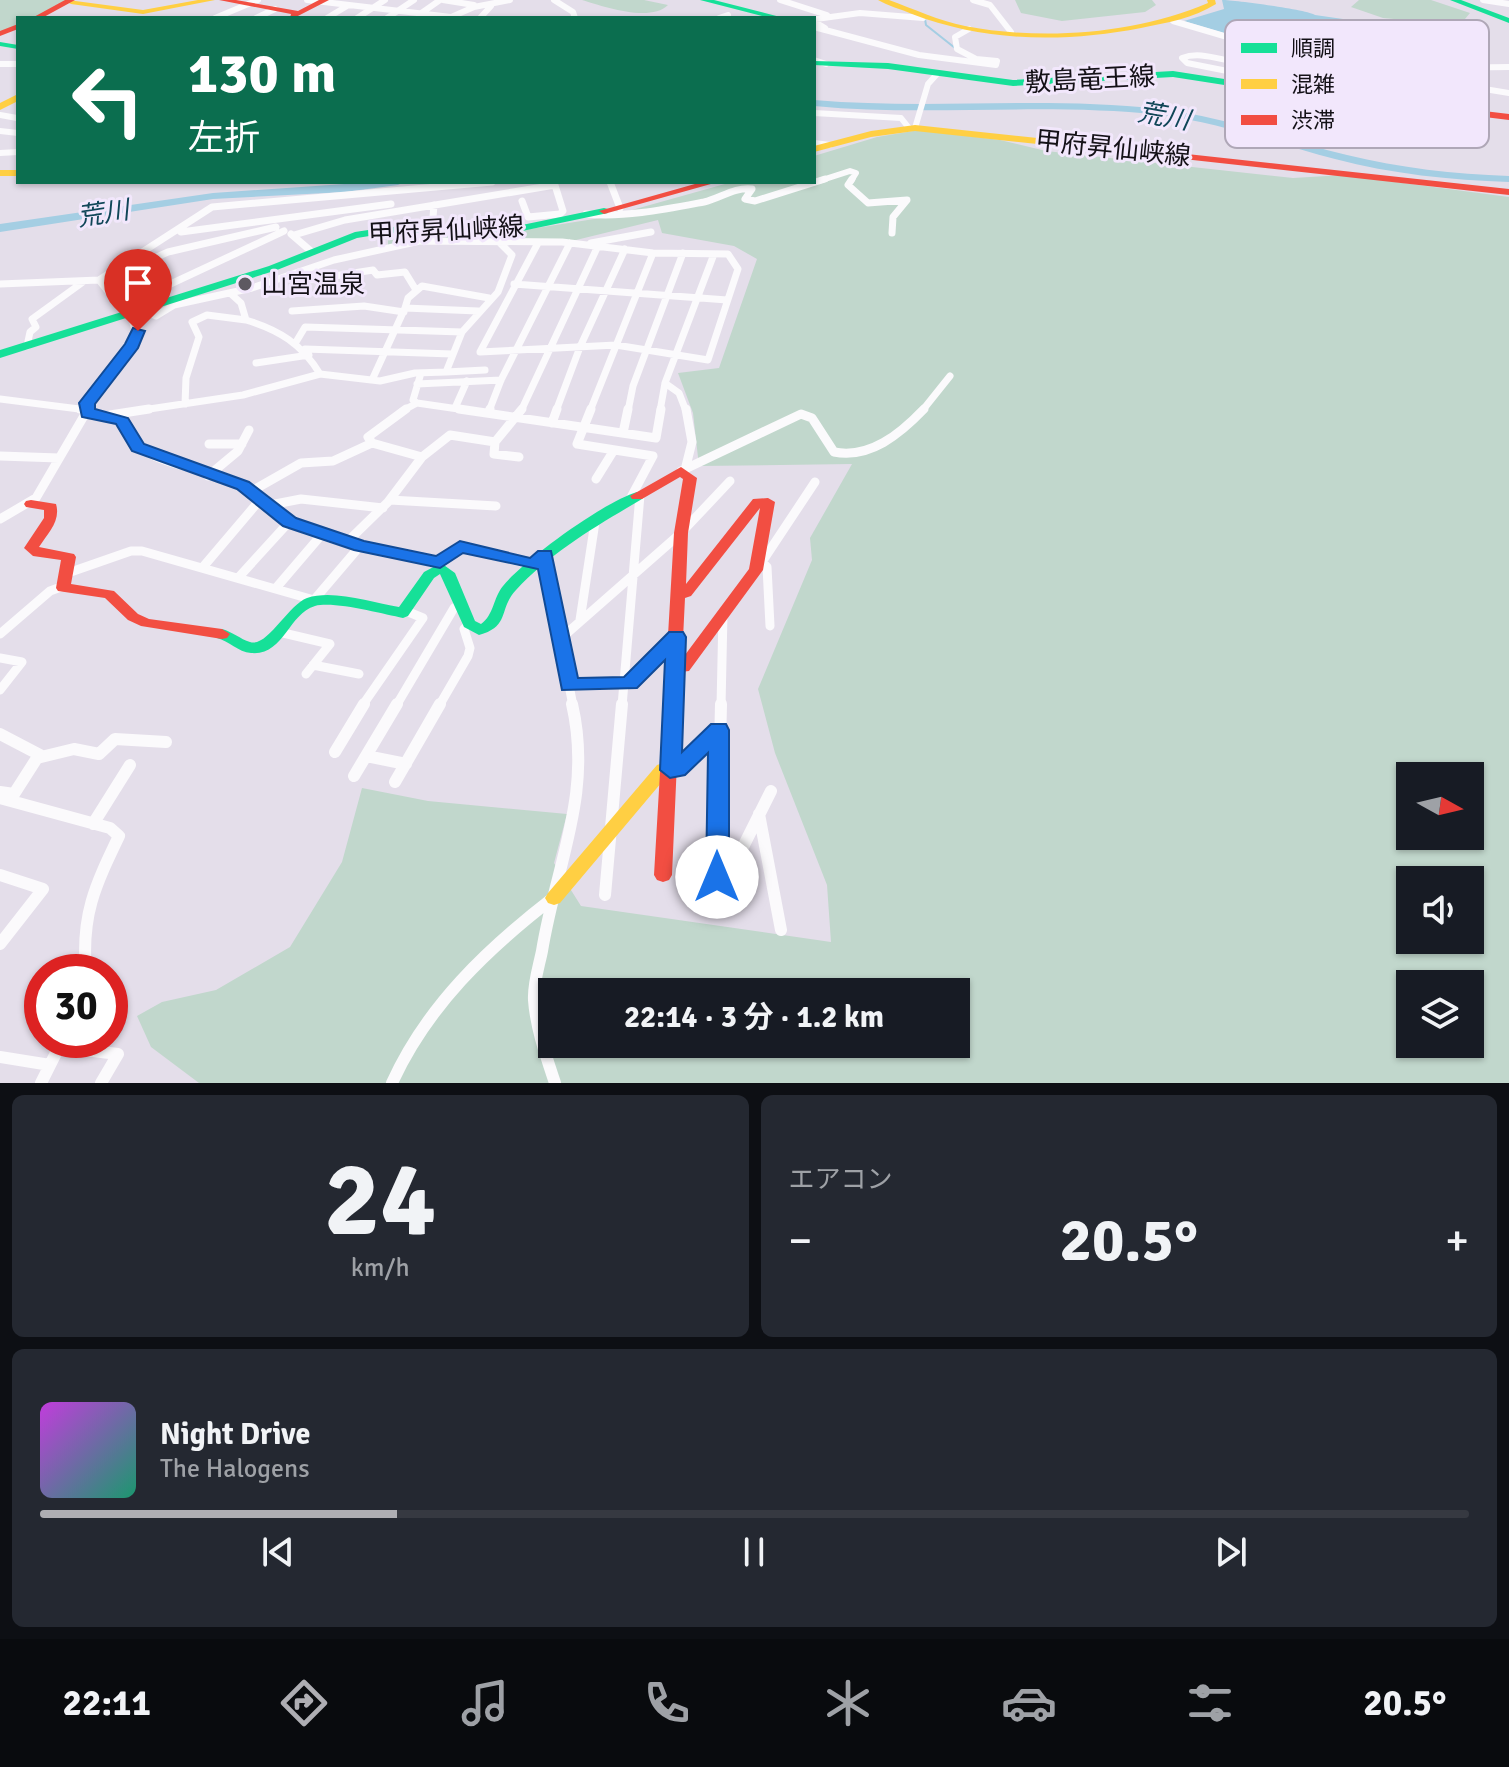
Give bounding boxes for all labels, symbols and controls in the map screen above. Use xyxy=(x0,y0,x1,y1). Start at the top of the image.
legend xyxy=(1225,20,1489,148)
text: 順調 xyxy=(1291,35,1335,62)
text: 130 m xyxy=(188,39,336,108)
icon: left xyxy=(56,48,160,152)
street label: 敷島竜王線 xyxy=(1024,61,1156,99)
text: 混雑 xyxy=(1291,71,1335,98)
water label: 荒川 xyxy=(1135,97,1195,138)
text: 渋滞 xyxy=(1291,107,1335,134)
text: 左折 xyxy=(188,116,260,161)
street label: 甲府昇仙峡線 xyxy=(1034,125,1192,173)
water label: 荒川 xyxy=(75,194,134,234)
street label: 甲府昇仙峡線 xyxy=(367,211,525,251)
pin xyxy=(104,249,172,331)
icon: arrive xyxy=(116,261,160,305)
place label: 山宮温泉 xyxy=(261,269,365,301)
marker: 山宮温泉 xyxy=(236,275,254,293)
north arrow xyxy=(1396,762,1484,850)
map controls xyxy=(1396,762,1484,1058)
position arrow xyxy=(675,835,759,919)
button: sound xyxy=(1396,866,1484,954)
speed limit sign: 30 xyxy=(24,954,128,1058)
button: layers xyxy=(1396,970,1484,1058)
text: 22:14 · 3 分 · 1.2 km xyxy=(624,999,884,1036)
text: 24 xyxy=(324,1136,436,1264)
text: エアコン xyxy=(789,1164,893,1196)
text: 20.5° xyxy=(1060,1204,1198,1278)
text: − xyxy=(789,1214,812,1268)
text: + xyxy=(1445,1214,1469,1268)
text: km/h xyxy=(351,1252,410,1284)
text: Night Drive xyxy=(160,1416,310,1453)
text: The Halogens xyxy=(160,1453,310,1485)
icon: previous xyxy=(256,1530,300,1574)
icon: pause xyxy=(732,1530,776,1574)
icon: next xyxy=(1209,1530,1253,1574)
icon: directions xyxy=(276,1675,332,1731)
icon: music xyxy=(457,1675,513,1731)
icon: phone xyxy=(639,1675,695,1731)
icon: climate xyxy=(820,1675,876,1731)
icon: car xyxy=(1001,1675,1057,1731)
icon: filters xyxy=(1182,1675,1238,1731)
text: 22:11 xyxy=(63,1681,151,1726)
text: 20.5° xyxy=(1363,1681,1446,1726)

